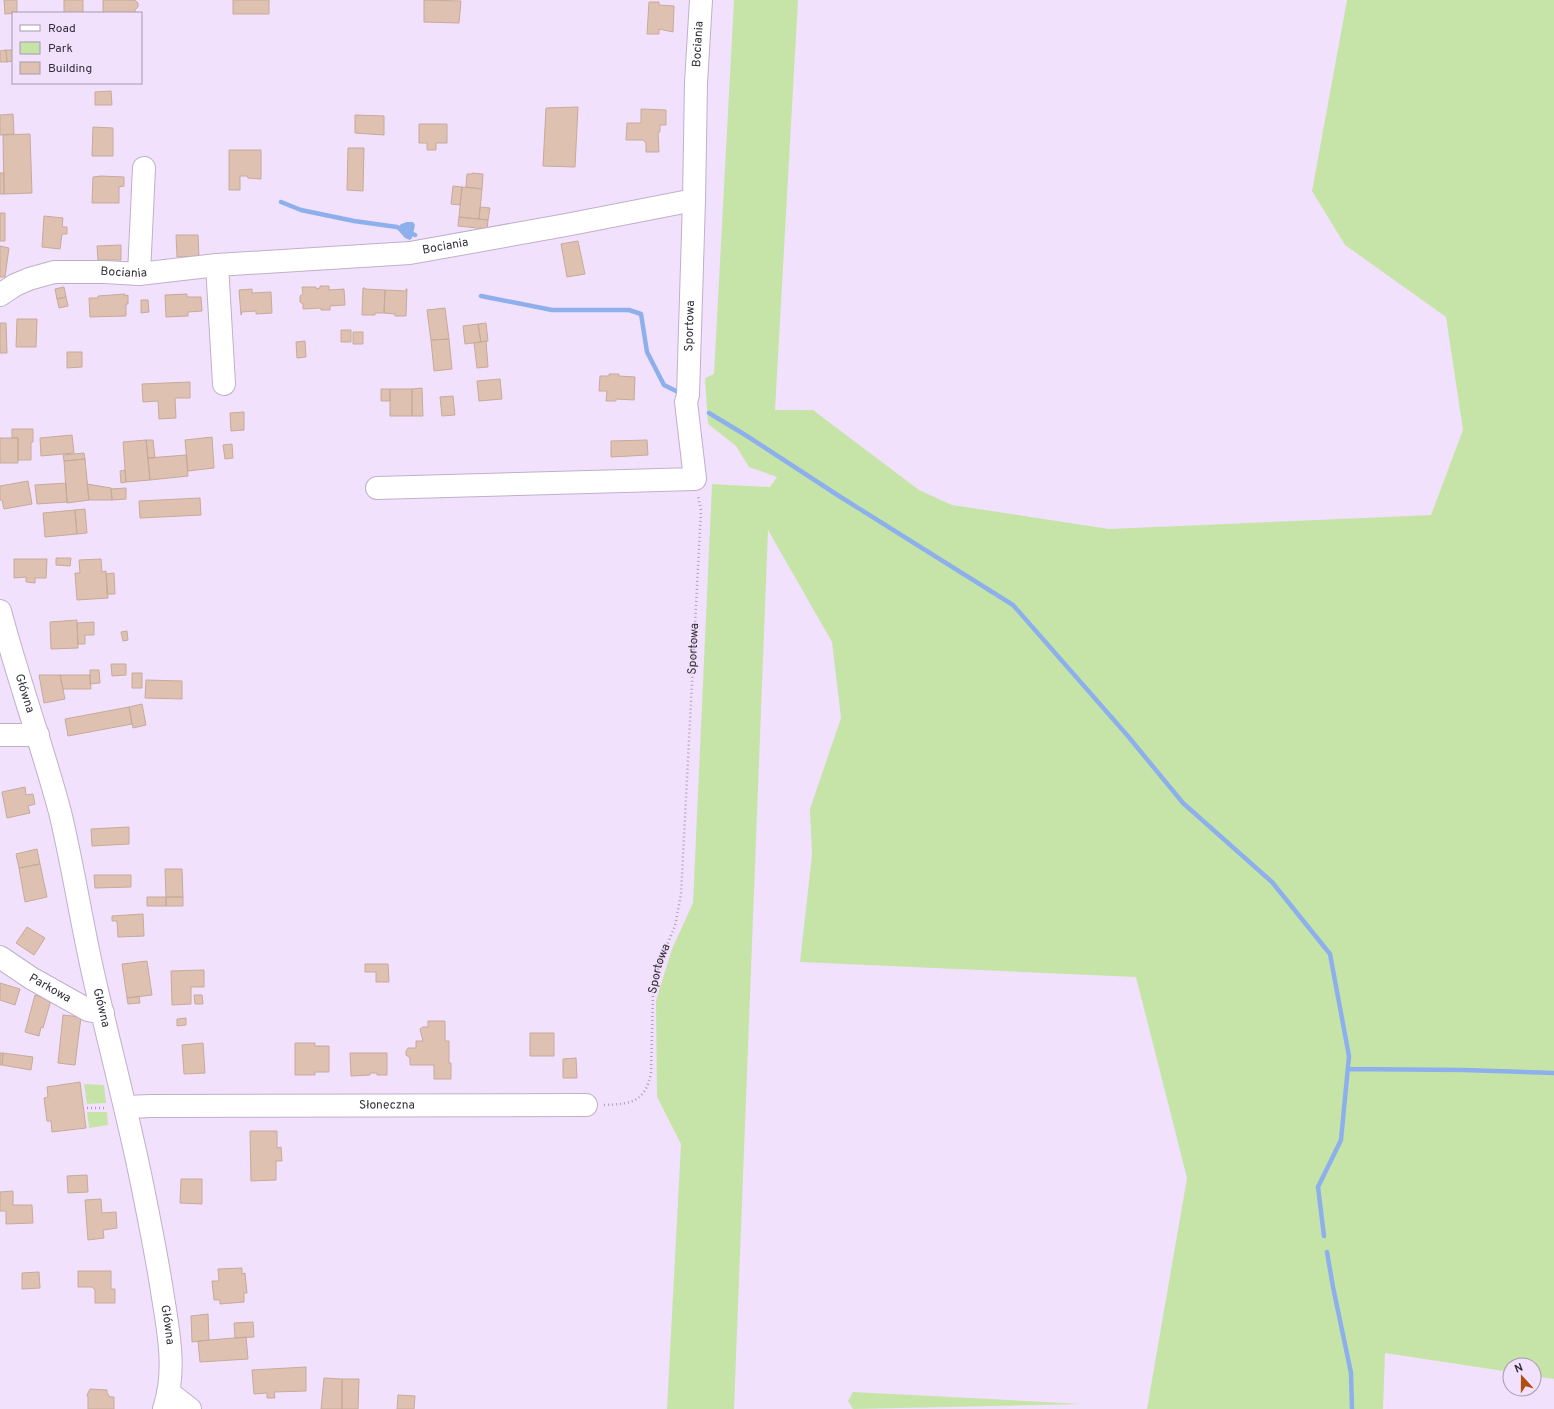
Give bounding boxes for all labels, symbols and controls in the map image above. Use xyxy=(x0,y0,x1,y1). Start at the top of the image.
legend xyxy=(12,12,142,84)
street label: Bociania xyxy=(689,20,708,68)
text: Road xyxy=(48,21,76,37)
text: Park xyxy=(48,41,73,57)
text: Building xyxy=(48,61,92,77)
street label: Bociania xyxy=(421,235,470,259)
street label: Bociania xyxy=(100,264,148,282)
street label: Sportowa xyxy=(681,300,699,352)
street label: Sportowa xyxy=(684,623,703,675)
street label: Główna xyxy=(11,672,38,715)
street label: Sportowa xyxy=(645,941,675,995)
street label: Parkowa xyxy=(26,970,74,1007)
street label: Główna xyxy=(89,987,113,1029)
street label: Słoneczna xyxy=(359,1097,415,1114)
street label: Główna xyxy=(156,1304,178,1346)
north arrow xyxy=(1502,1357,1542,1397)
text: N xyxy=(1513,1361,1525,1377)

